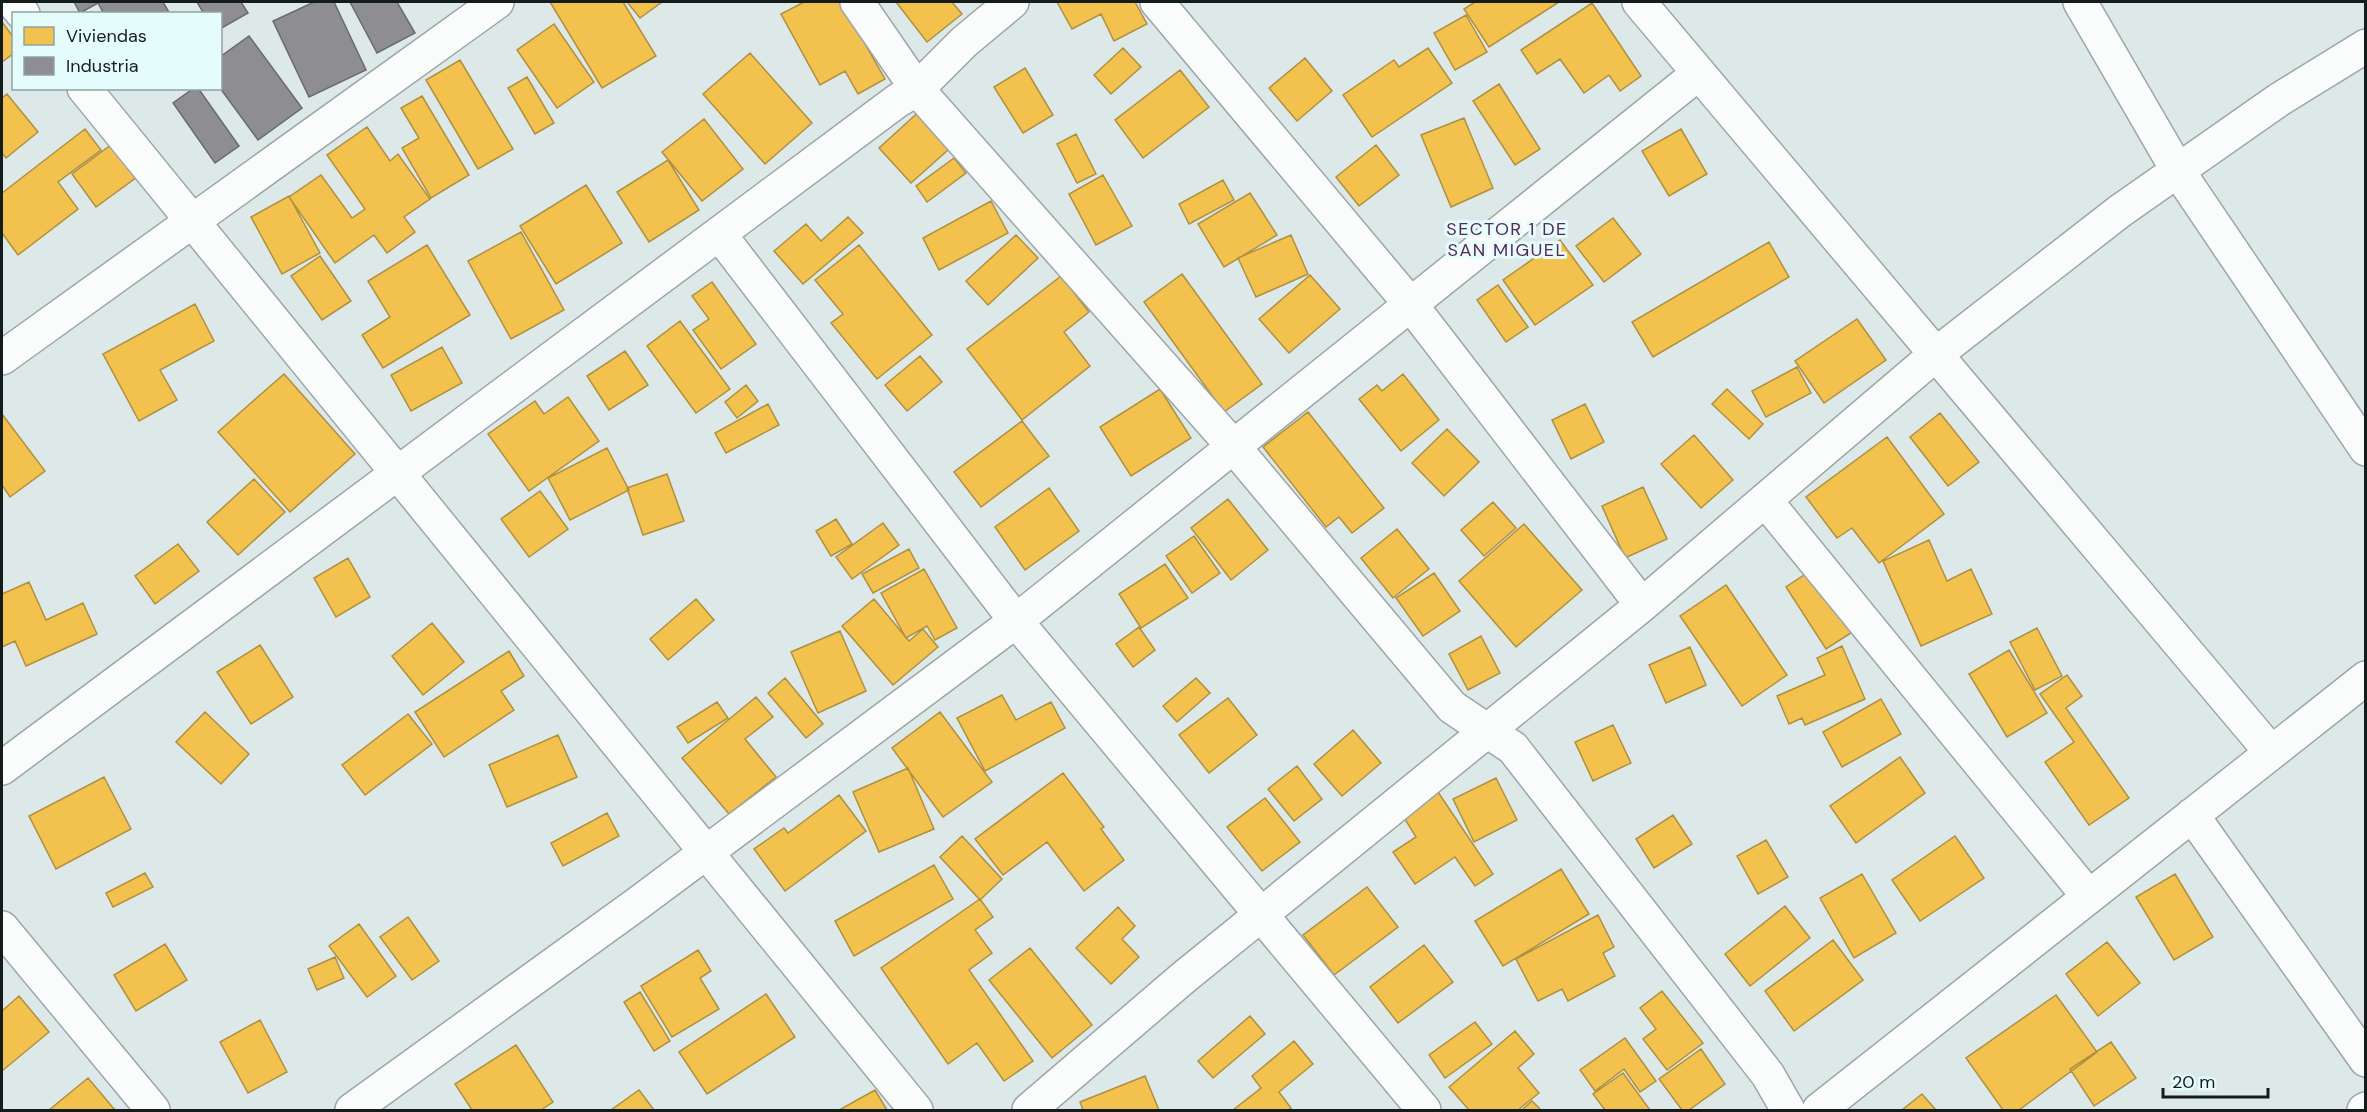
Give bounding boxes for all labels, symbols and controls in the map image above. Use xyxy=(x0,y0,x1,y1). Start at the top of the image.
legend xyxy=(12,12,222,90)
text: Viviendas xyxy=(66,24,147,48)
text: Industria xyxy=(66,54,139,78)
district label: SECTOR 1 DE SAN MIGUEL xyxy=(1446,217,1568,262)
scale bar xyxy=(2163,1061,2268,1099)
text: 20 m xyxy=(2172,1070,2215,1094)

